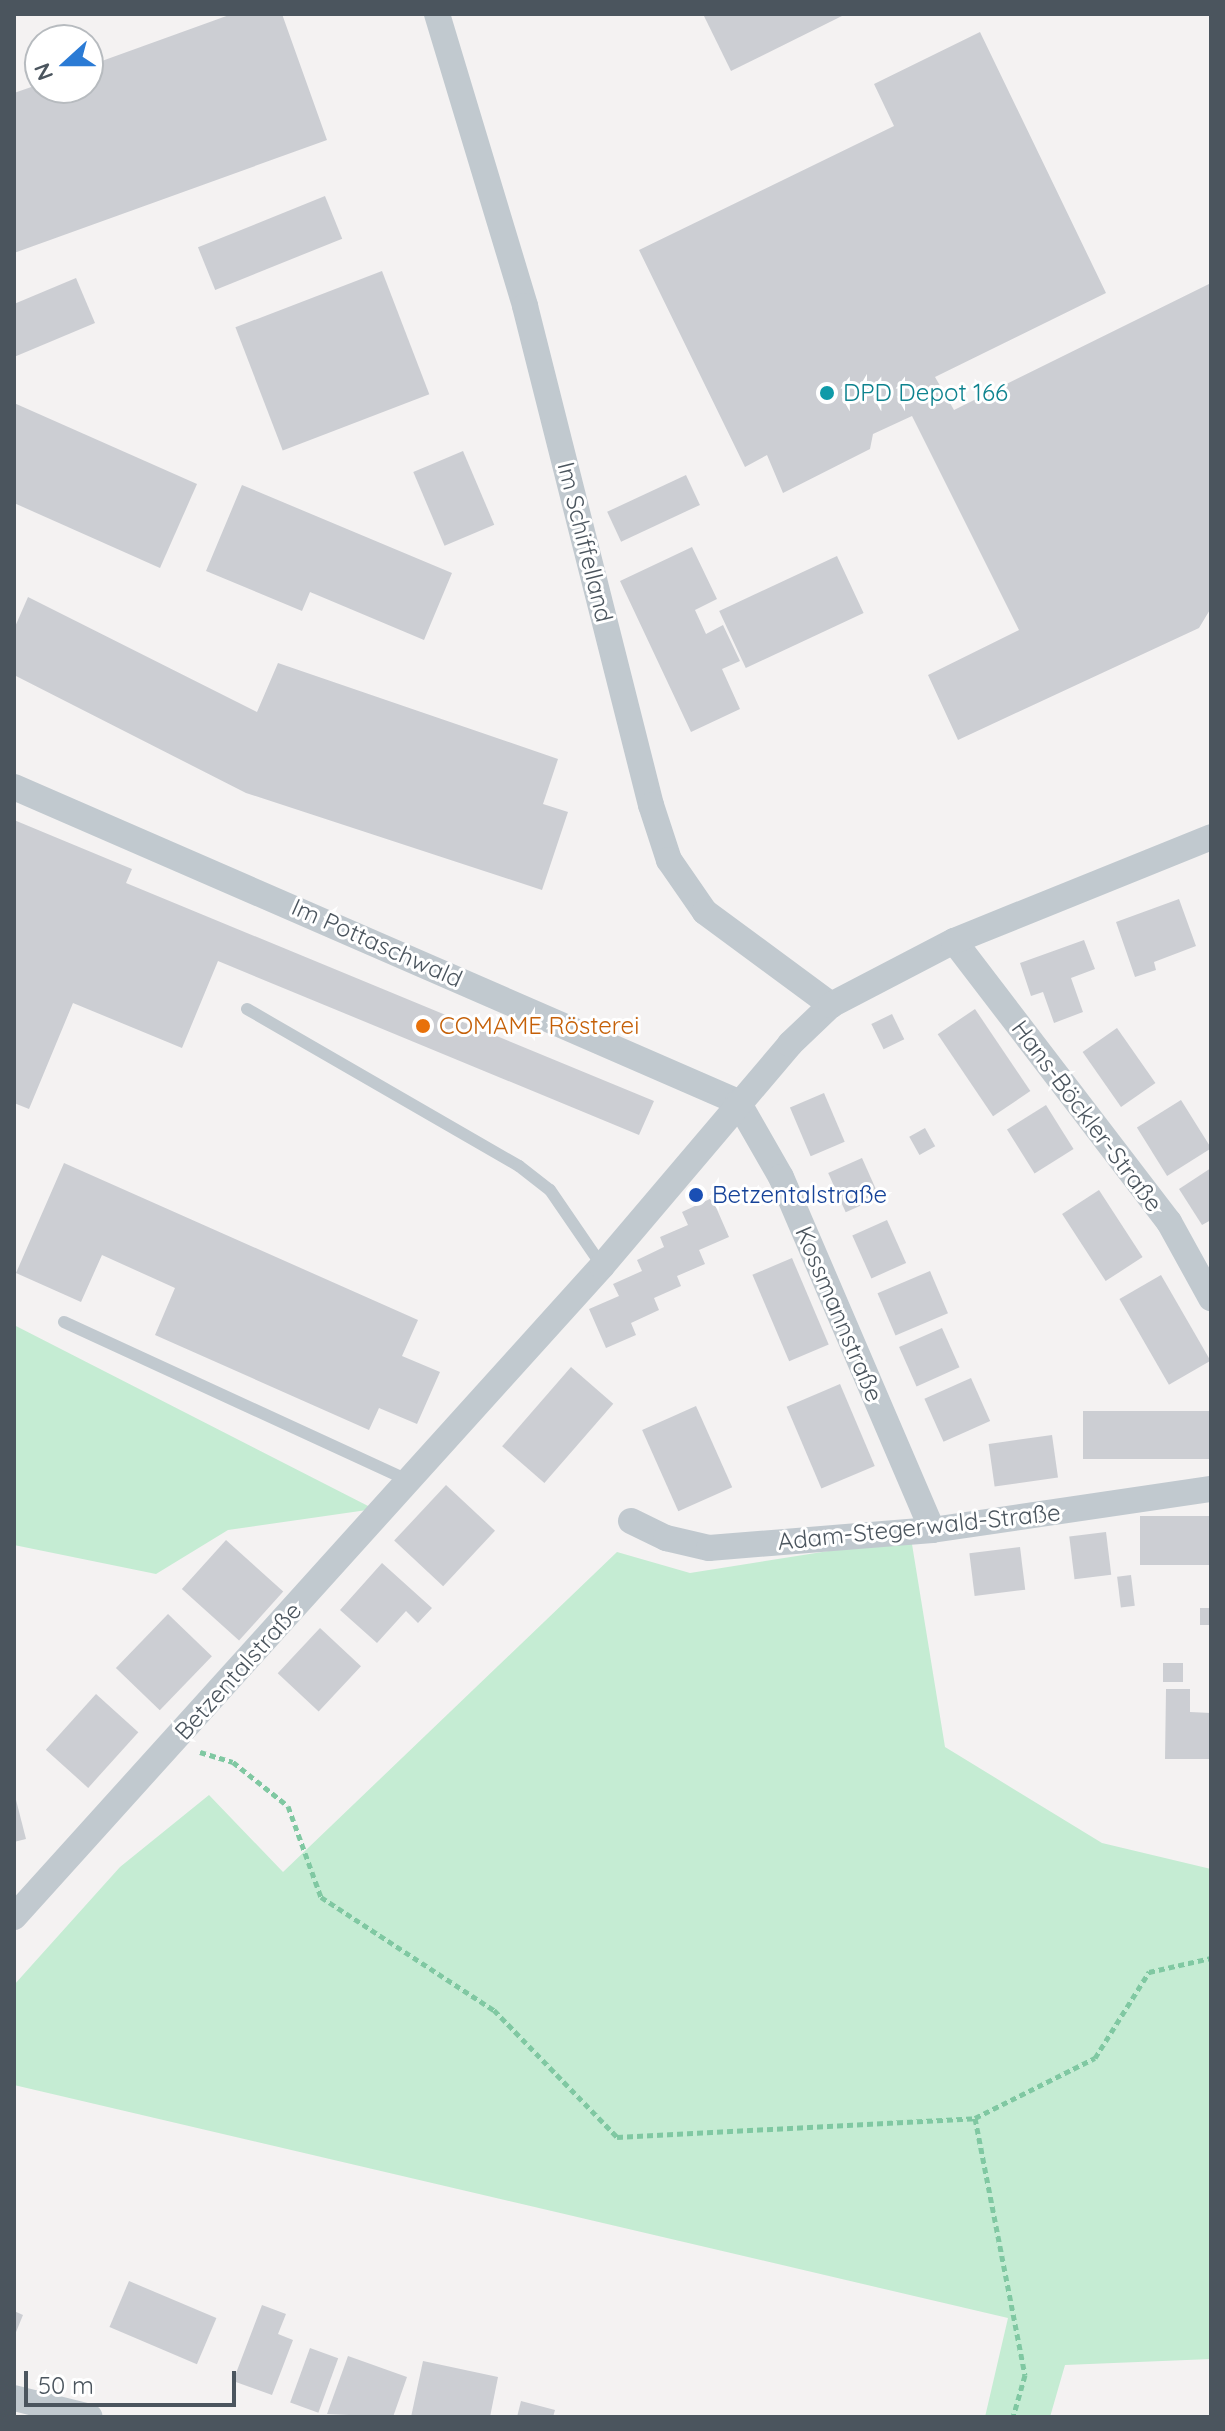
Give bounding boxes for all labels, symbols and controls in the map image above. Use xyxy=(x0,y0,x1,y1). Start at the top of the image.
north arrow xyxy=(24,24,104,104)
text: N xyxy=(27,59,59,84)
place label: DPD Depot 166 xyxy=(843,379,1008,407)
marker: DPD Depot 166 xyxy=(818,384,836,402)
street label: Im Schiffelland xyxy=(551,459,619,625)
street label: Im Pottaschwald xyxy=(287,892,467,994)
place label: COMAME Rösterei xyxy=(439,1012,639,1040)
street label: Hans-Böckler-Straße xyxy=(1006,1015,1168,1217)
marker: COMAME Rösterei xyxy=(414,1017,432,1035)
place label: Betzentalstraße xyxy=(712,1181,887,1209)
marker: Betzentalstraße xyxy=(687,1186,705,1204)
street label: Kossmannstraße xyxy=(789,1222,889,1406)
street label: Adam-Stegerwald-Straße xyxy=(776,1498,1062,1556)
street label: Betzentalstraße xyxy=(169,1596,307,1746)
scale bar xyxy=(28,2355,240,2405)
text: 50 m xyxy=(38,2370,94,2400)

